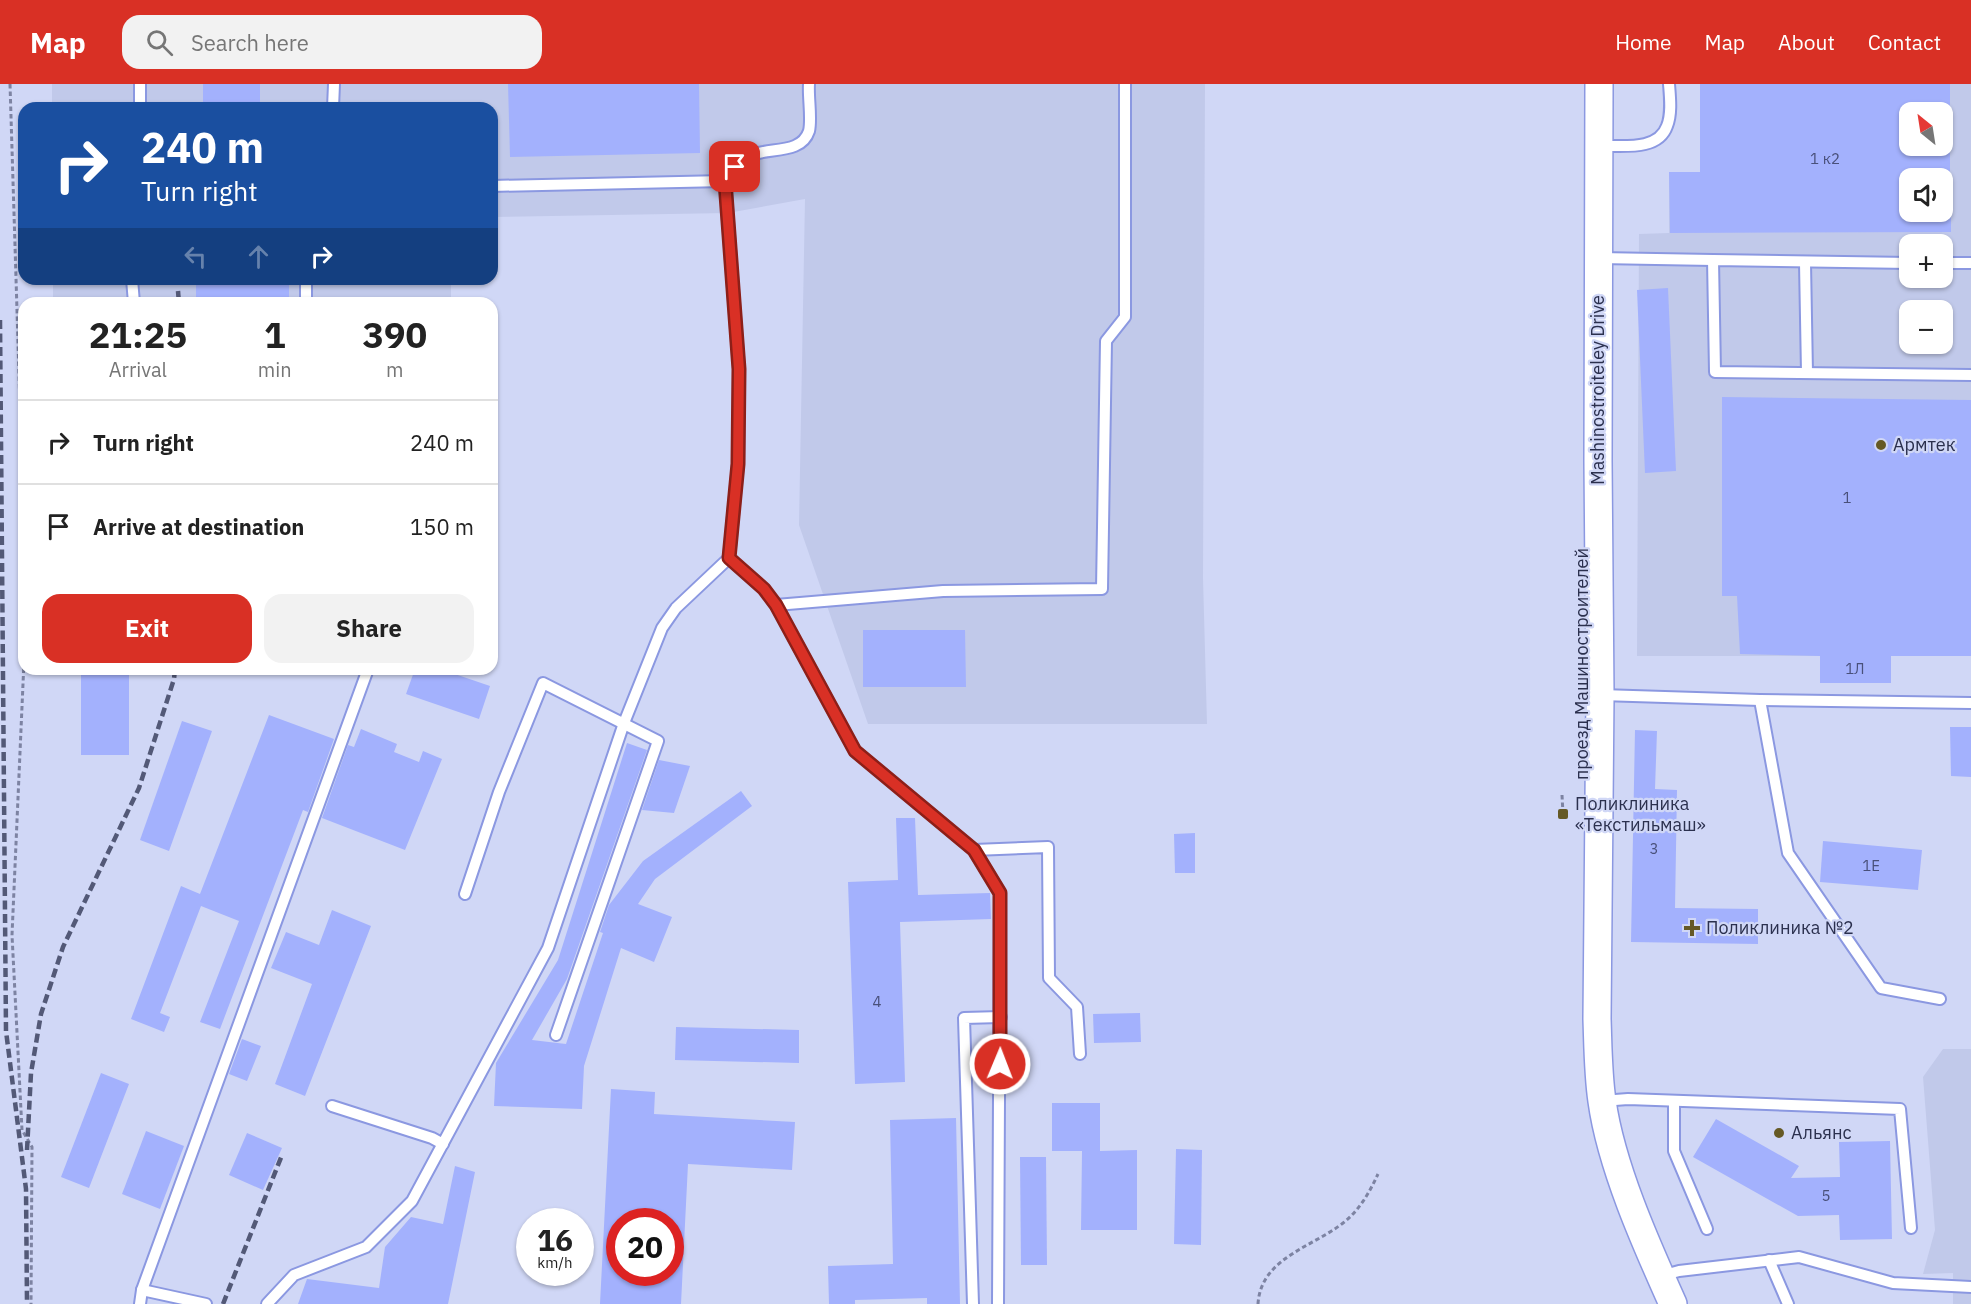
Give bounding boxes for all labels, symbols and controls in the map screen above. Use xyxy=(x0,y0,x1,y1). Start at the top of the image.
search box xyxy=(122,15,542,69)
text: Map xyxy=(30,24,86,61)
icon: search xyxy=(143,26,176,59)
text: Search here xyxy=(191,28,309,57)
text: Home xyxy=(1615,28,1672,56)
text: Map xyxy=(1705,28,1745,56)
text: About xyxy=(1778,28,1835,56)
text: Contact xyxy=(1868,28,1941,56)
north arrow xyxy=(1899,102,1953,156)
map controls xyxy=(1899,102,1953,354)
text: 240 m xyxy=(141,120,264,175)
icon: right xyxy=(42,126,120,204)
pin xyxy=(709,141,760,192)
house number: 1 к2 xyxy=(1810,149,1840,168)
icon: arrive xyxy=(718,150,751,183)
button: sound xyxy=(1899,168,1953,222)
text: Turn right xyxy=(141,173,258,208)
button: + xyxy=(1899,234,1953,288)
icon: left xyxy=(179,240,212,273)
icon: ahead xyxy=(242,240,275,273)
icon: right xyxy=(305,240,338,273)
street label: Mashinostroiteley Drive xyxy=(1586,295,1609,485)
button: − xyxy=(1899,300,1953,354)
text: 21:25 xyxy=(89,311,187,358)
text: 1 xyxy=(264,311,286,358)
text: 390 xyxy=(362,311,427,358)
text: Arrival xyxy=(109,356,167,383)
text: min xyxy=(258,356,292,383)
text: m xyxy=(386,356,404,383)
icon: right xyxy=(42,426,75,459)
text: Turn right xyxy=(93,428,194,457)
text: 240 m xyxy=(410,428,474,457)
place label: Армтек xyxy=(1893,433,1956,456)
marker: Армтек xyxy=(1874,438,1888,452)
house number: 1 xyxy=(1842,488,1852,507)
icon: arrive xyxy=(42,510,75,543)
text: Arrive at destination xyxy=(93,512,304,541)
text: 150 m xyxy=(410,512,474,541)
street label: проезд Машиностроителей xyxy=(1570,548,1593,780)
button: Exit xyxy=(42,594,252,663)
button: Share xyxy=(264,594,474,663)
house number: 1Л xyxy=(1845,659,1865,678)
place label: Поликлиника «Текстильмаш» xyxy=(1575,792,1706,836)
marker: Поликлиника «Текстильмаш» xyxy=(1556,807,1570,821)
house number: 3 xyxy=(1649,839,1659,858)
house number: 1Е xyxy=(1862,856,1880,875)
place label: Поликлиника №2 xyxy=(1706,916,1854,939)
marker: Поликлиника №2 xyxy=(1683,919,1701,937)
house number: 4 xyxy=(872,992,882,1011)
position arrow xyxy=(968,1032,1032,1096)
place label: Альянс xyxy=(1791,1121,1852,1144)
marker: Альянс xyxy=(1772,1126,1786,1140)
house number: 5 xyxy=(1821,1186,1831,1205)
speed limit sign: 20 xyxy=(606,1208,684,1286)
text: 16 xyxy=(537,1220,573,1259)
text: km/h xyxy=(537,1253,573,1272)

